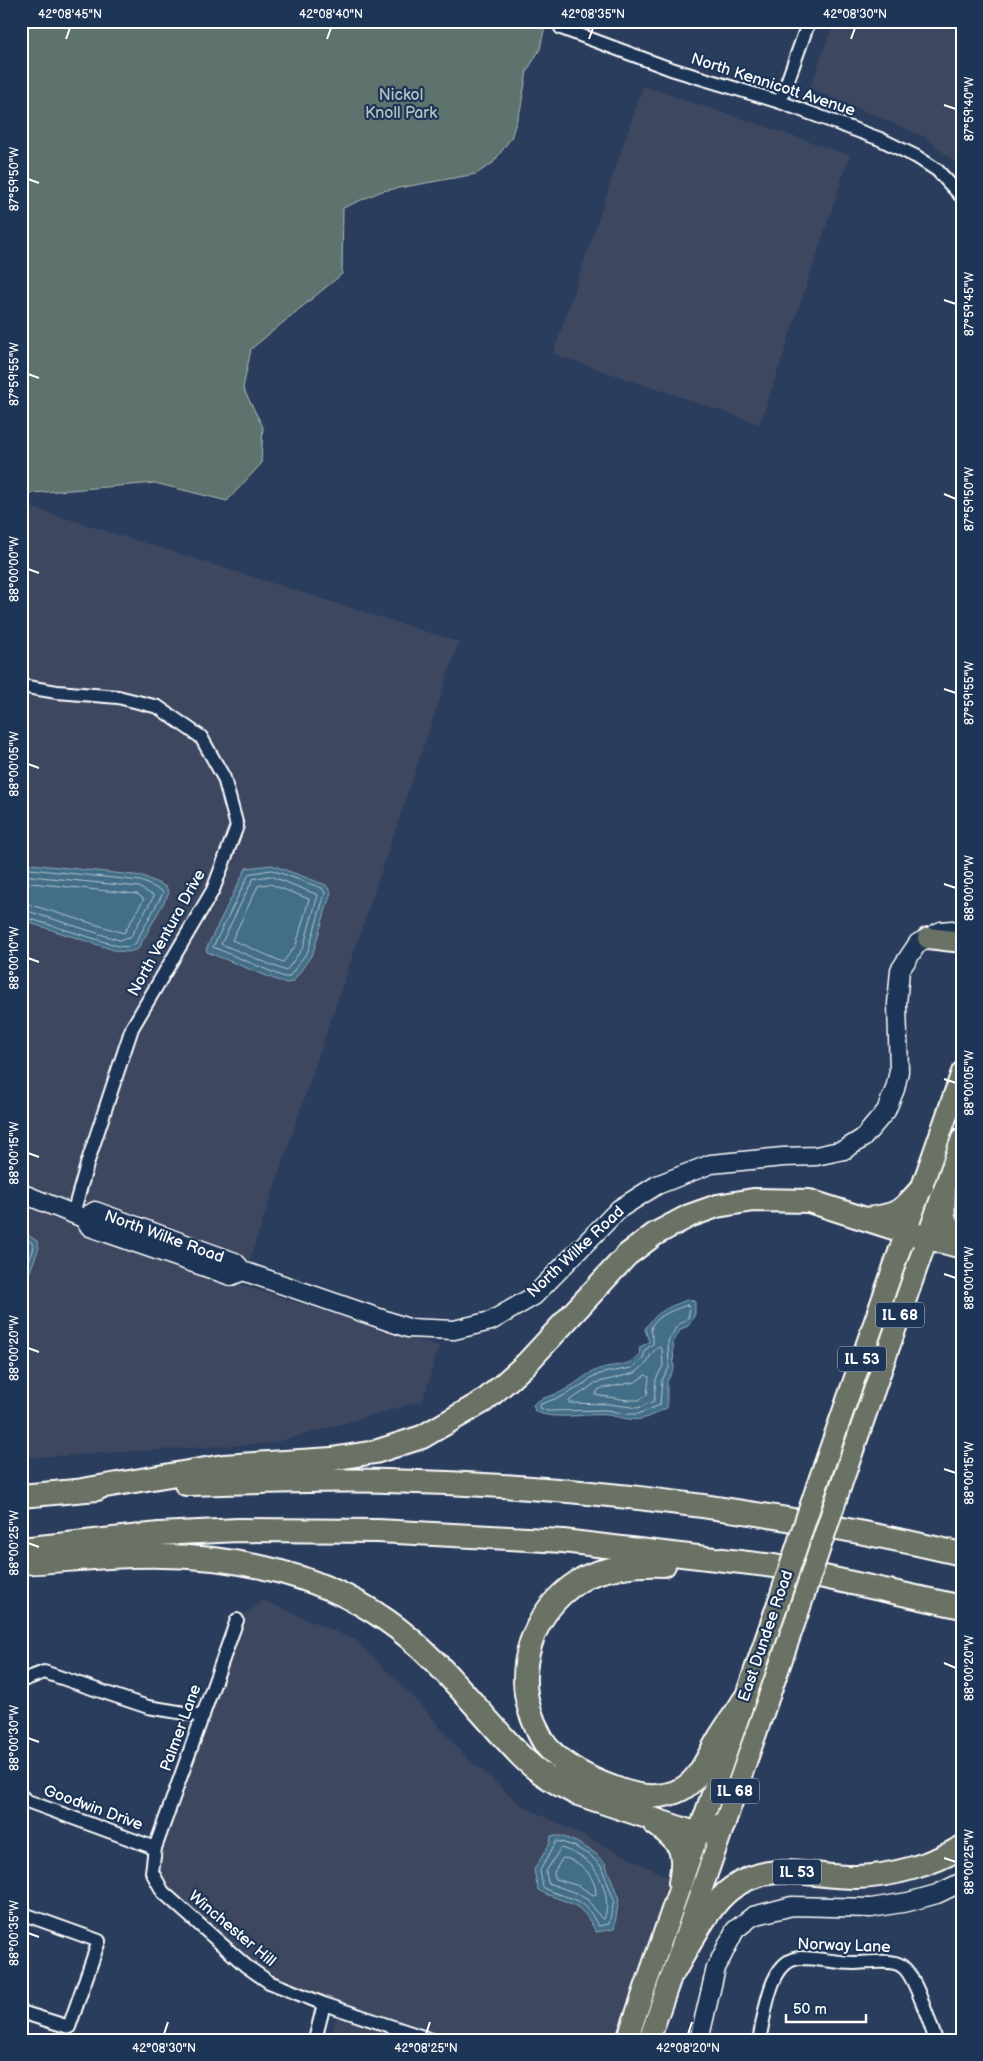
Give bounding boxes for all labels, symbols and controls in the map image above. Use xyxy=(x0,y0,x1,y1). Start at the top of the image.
text: 42°08'45"N xyxy=(38,7,102,22)
text: 42°08'40"N xyxy=(299,7,363,22)
text: 42°08'35"N xyxy=(561,7,625,22)
text: 42°08'30"N xyxy=(823,7,887,22)
street label: North Kennicott Avenue xyxy=(688,49,858,121)
text: 87°59'40"W xyxy=(962,77,977,141)
park label: Nickol Knoll Park xyxy=(365,86,437,123)
text: 87°59'50"W xyxy=(7,147,22,211)
text: 87°59'45"W xyxy=(962,272,977,336)
text: 87°59'55"W xyxy=(7,342,22,406)
text: 87°59'50"W xyxy=(962,467,977,531)
text: 88°00'00"W xyxy=(7,536,22,602)
text: 87°59'55"W xyxy=(962,661,977,725)
text: 88°00'05"W xyxy=(7,731,22,797)
text: 88°00'00"W xyxy=(962,855,977,921)
street label: North Ventura Drive xyxy=(124,866,210,1000)
text: 88°00'10"W xyxy=(7,926,22,990)
text: 88°00'05"W xyxy=(962,1050,977,1116)
text: 88°00'15"W xyxy=(7,1121,22,1185)
street label: North Wilke Road xyxy=(524,1202,628,1302)
street label: North Wilke Road xyxy=(102,1207,226,1267)
text: 88°00'10"W xyxy=(962,1246,977,1310)
road number: IL 68 xyxy=(876,1302,924,1328)
text: 88°00'20"W xyxy=(7,1315,22,1381)
road number: IL 53 xyxy=(838,1346,886,1372)
text: 88°00'15"W xyxy=(962,1441,977,1505)
text: 88°00'25"W xyxy=(7,1510,22,1576)
street label: East Dundee Road xyxy=(735,1568,797,1704)
text: 88°00'20"W xyxy=(962,1635,977,1701)
street label: Palmer Lane xyxy=(156,1681,206,1774)
text: 88°00'30"W xyxy=(7,1705,22,1771)
road number: IL 68 xyxy=(711,1778,759,1804)
street label: Goodwin Drive xyxy=(41,1781,146,1835)
text: 88°00'25"W xyxy=(962,1829,977,1895)
road number: IL 53 xyxy=(773,1860,821,1884)
street label: Winchester Hill xyxy=(185,1887,279,1971)
text: 88°00'35"W xyxy=(7,1900,22,1966)
street label: Norway Lane xyxy=(797,1935,891,1957)
scale bar xyxy=(786,1991,866,2023)
text: 50 m xyxy=(793,2000,827,2019)
text: 42°08'30"N xyxy=(132,2041,196,2056)
text: 42°08'25"N xyxy=(394,2041,458,2056)
text: 42°08'20"N xyxy=(656,2041,720,2056)

